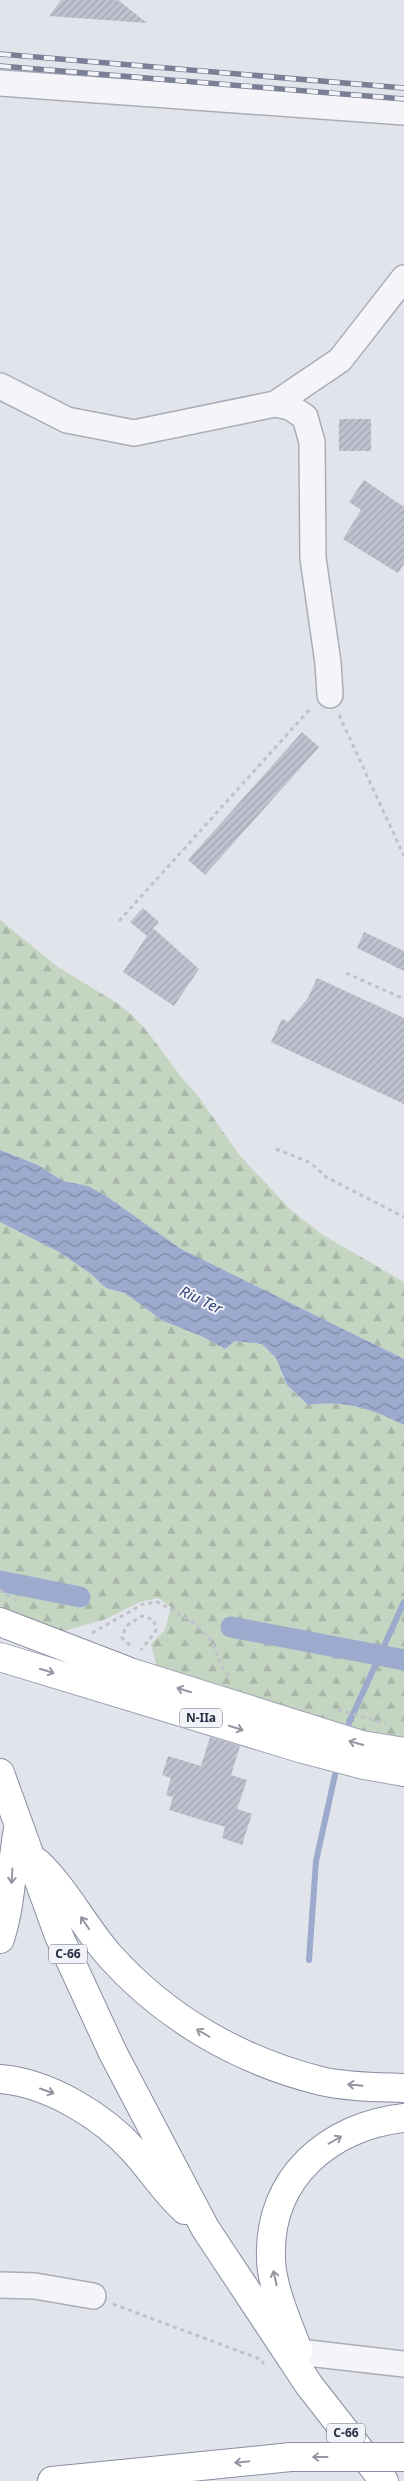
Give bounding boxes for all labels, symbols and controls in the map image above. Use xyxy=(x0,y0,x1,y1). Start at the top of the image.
water label: Riu Ter xyxy=(177,1280,227,1318)
one-way arrow xyxy=(38,1667,54,1677)
one-way arrow xyxy=(176,1684,192,1694)
road number: N-IIa xyxy=(180,1709,222,1728)
one-way arrow xyxy=(227,1724,243,1734)
one-way arrow xyxy=(349,1737,365,1747)
one-way arrow xyxy=(8,1868,17,1884)
one-way arrow xyxy=(80,1917,90,1931)
road number: C-66 xyxy=(49,1945,87,1964)
one-way arrow xyxy=(197,2027,211,2037)
one-way arrow xyxy=(348,2080,364,2090)
one-way arrow xyxy=(39,2087,55,2097)
one-way arrow xyxy=(327,2134,341,2144)
one-way arrow xyxy=(270,2271,279,2287)
road number: C-66 xyxy=(327,2424,365,2442)
one-way arrow xyxy=(313,2452,329,2462)
one-way arrow xyxy=(234,2457,250,2467)

